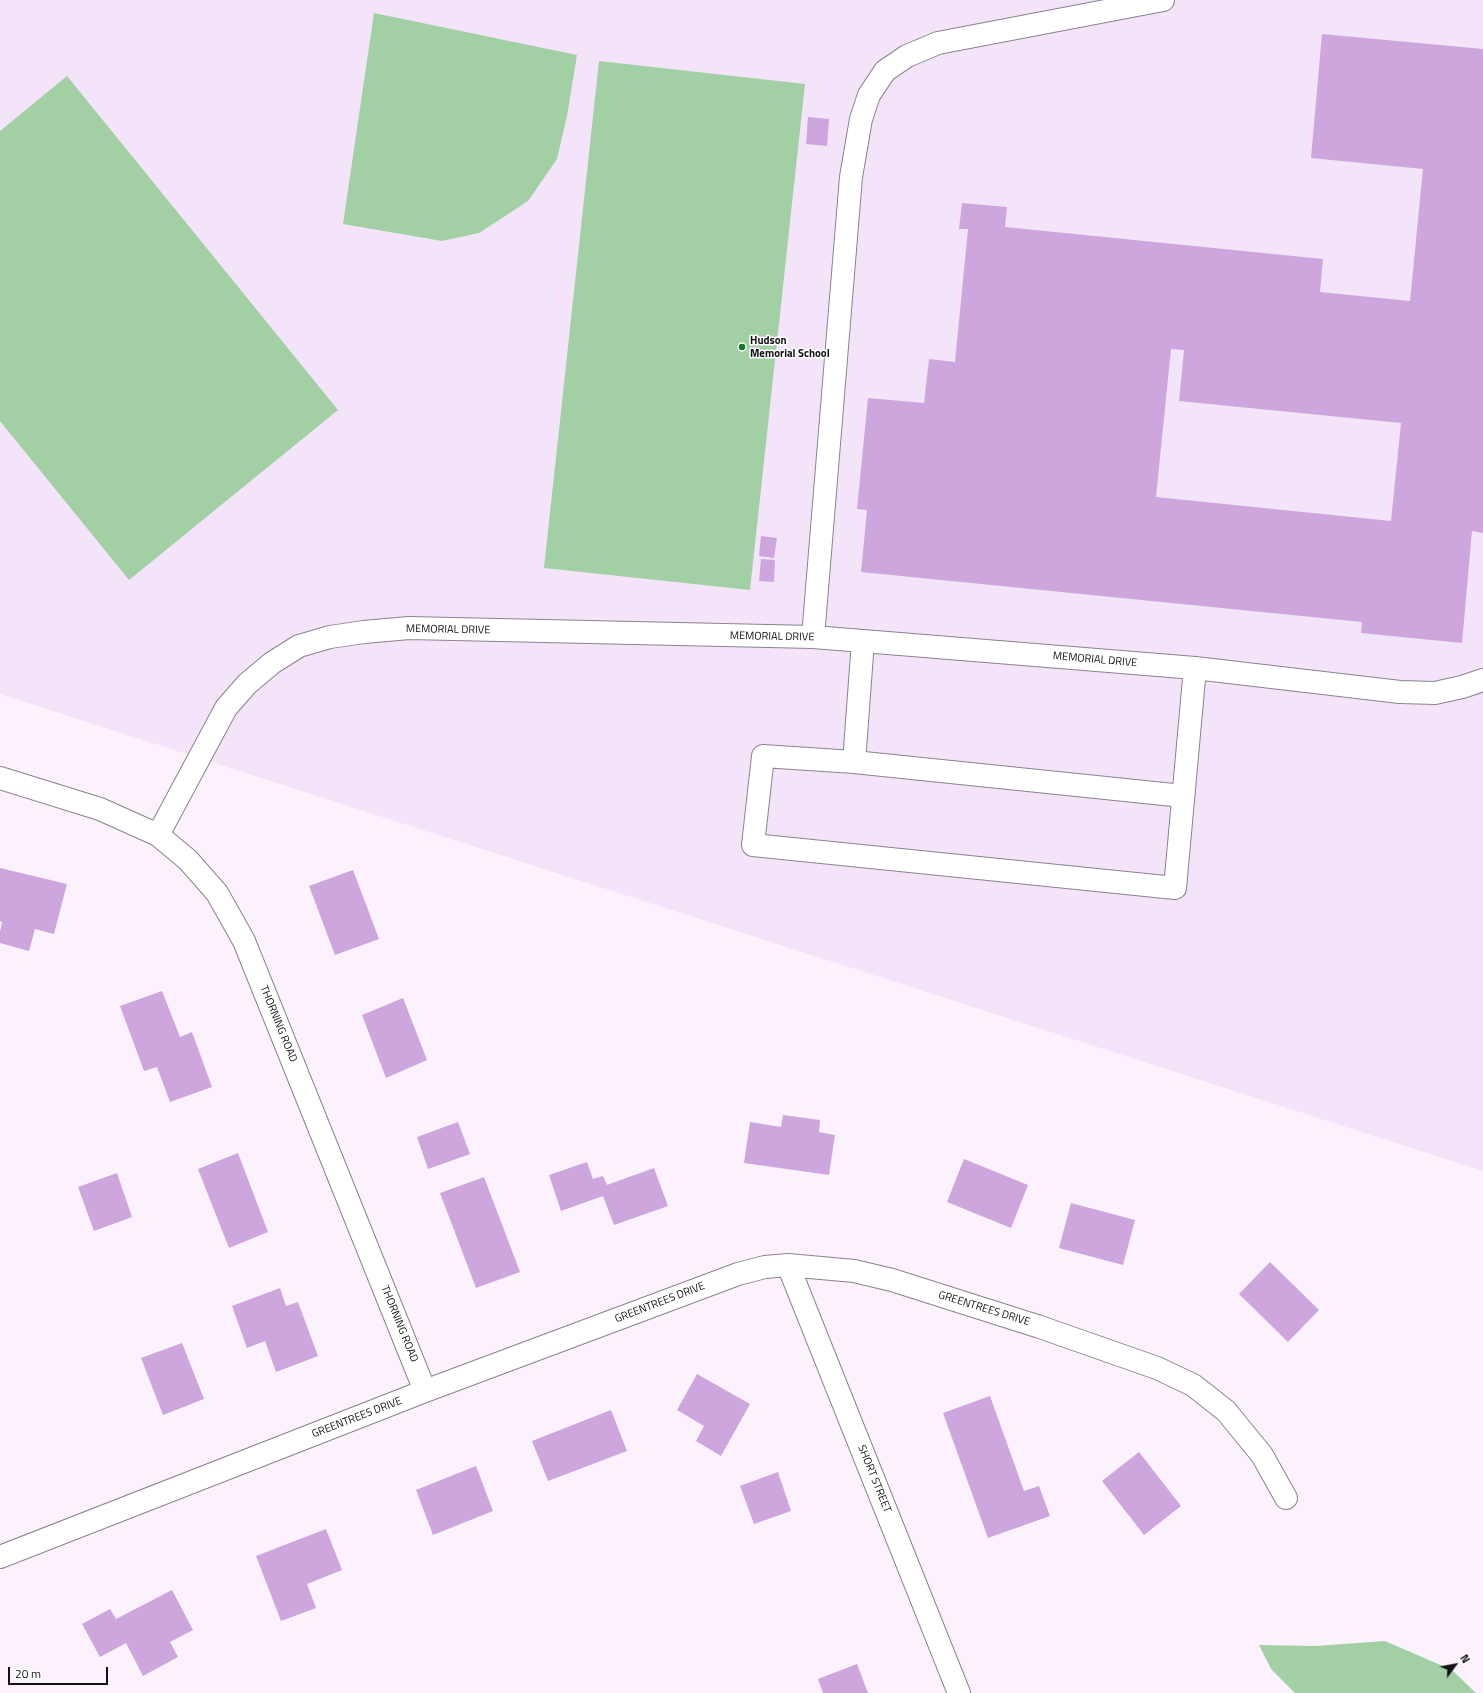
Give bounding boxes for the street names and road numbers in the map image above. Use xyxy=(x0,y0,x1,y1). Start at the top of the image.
street label: MEMORIAL DRIVE xyxy=(406,623,490,637)
street label: MEMORIAL DRIVE xyxy=(730,630,814,644)
street label: MEMORIAL DRIVE xyxy=(1052,650,1138,670)
street label: THORNING ROAD xyxy=(257,984,299,1064)
street label: GREENTREES DRIVE xyxy=(613,1280,707,1326)
street label: THORNING ROAD xyxy=(378,1284,420,1364)
street label: GREENTREES DRIVE xyxy=(937,1289,1031,1329)
street label: GREENTREES DRIVE xyxy=(310,1395,404,1441)
street label: SHORT STREET xyxy=(854,1443,894,1515)

